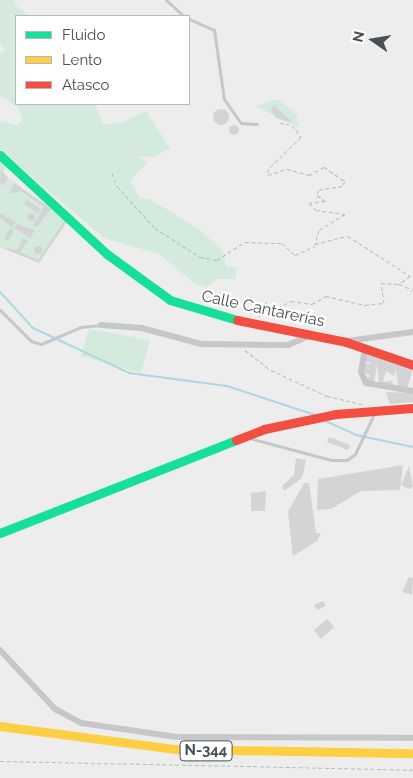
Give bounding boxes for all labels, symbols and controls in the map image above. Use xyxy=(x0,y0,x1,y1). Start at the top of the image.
legend xyxy=(15,15,190,105)
north arrow xyxy=(348,15,398,65)
text: Fluido xyxy=(62,26,105,44)
text: N xyxy=(349,30,367,44)
text: Lento xyxy=(62,51,102,69)
text: Atasco xyxy=(62,76,109,94)
street label: Calle Cantarerías xyxy=(200,287,326,331)
road number: N-344 xyxy=(178,738,234,764)

